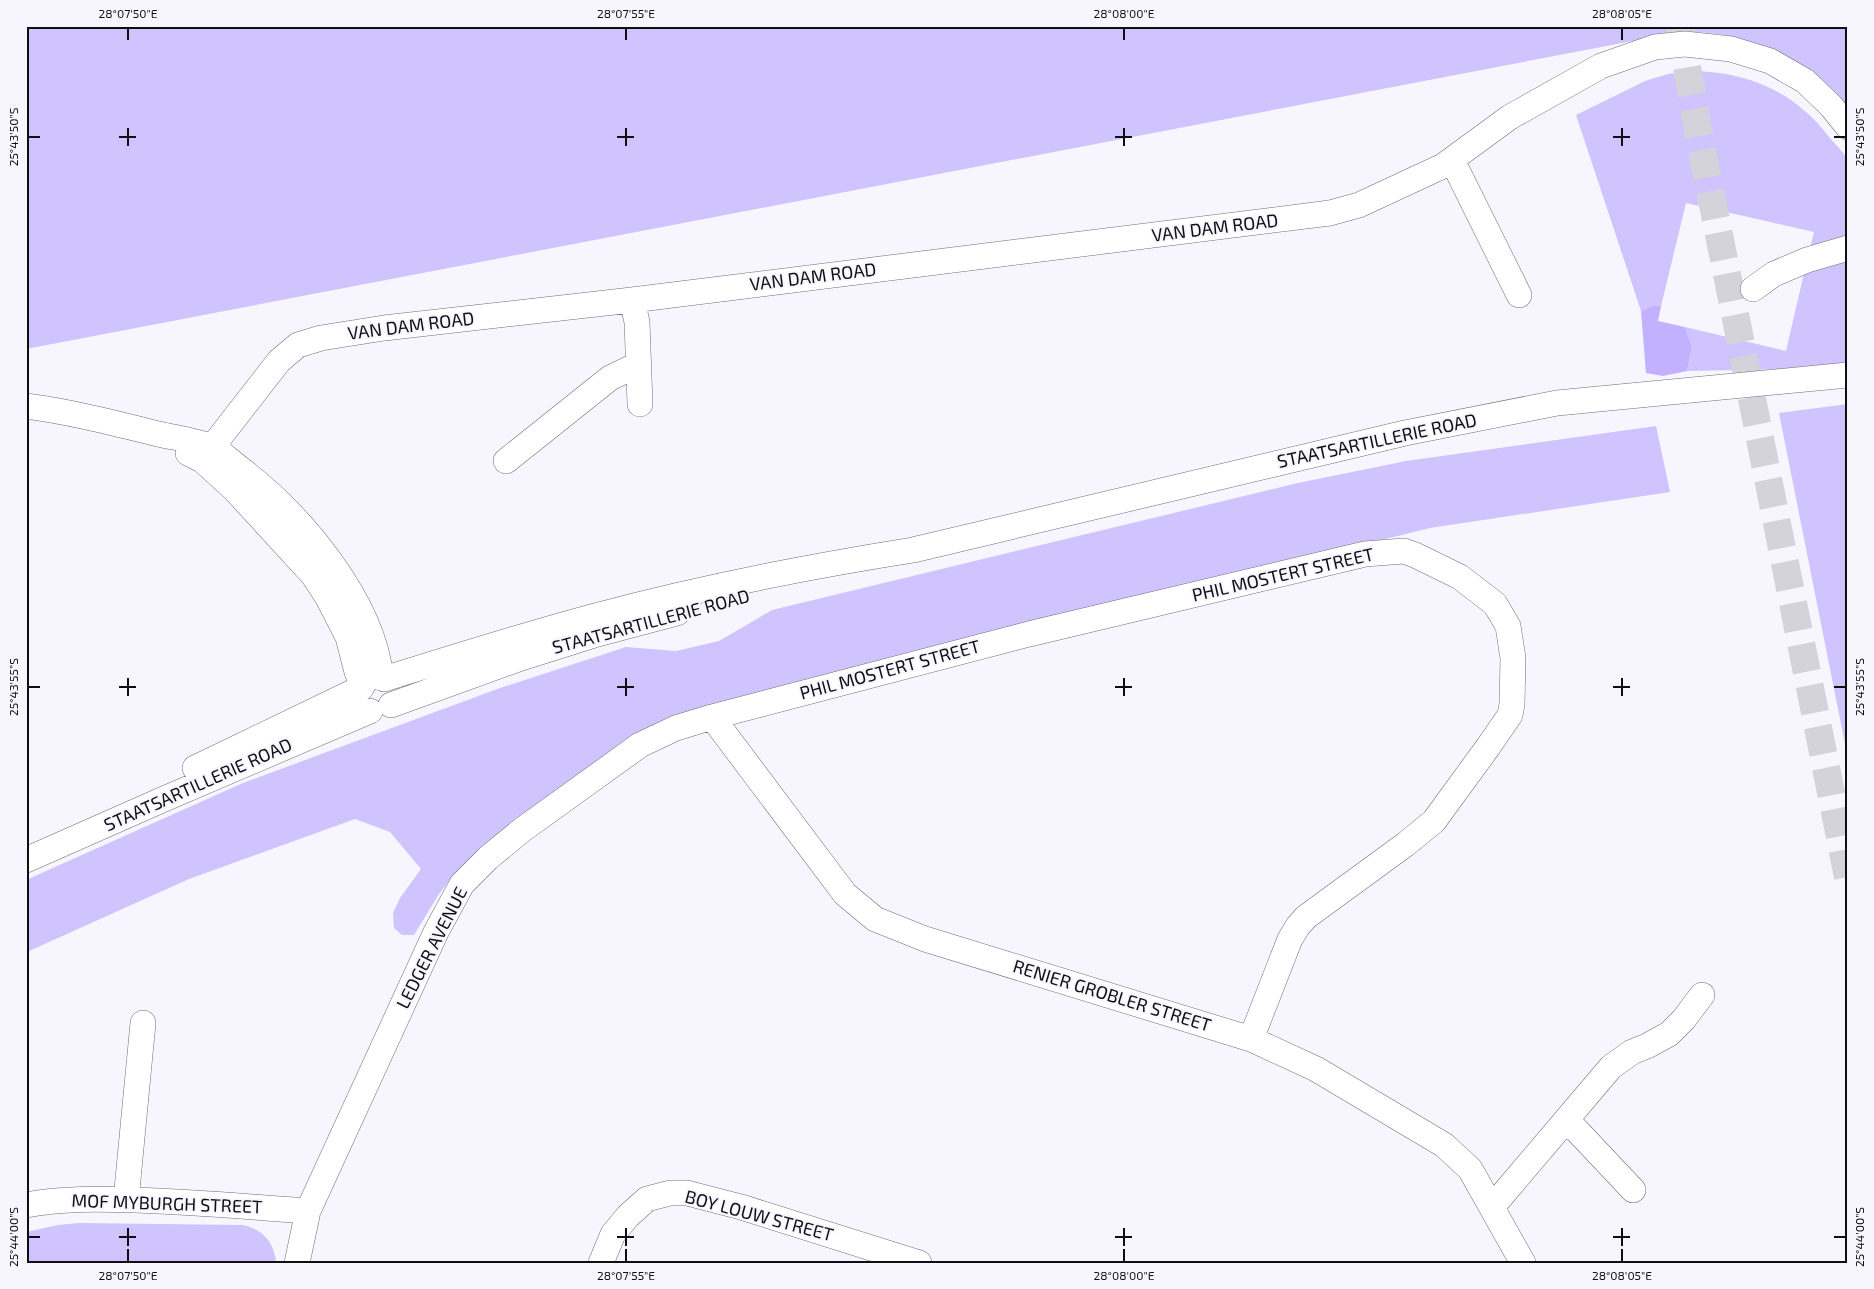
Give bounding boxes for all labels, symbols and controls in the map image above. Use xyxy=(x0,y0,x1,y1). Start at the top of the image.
text: 28°07'50"E xyxy=(99,6,158,20)
text: 28°07'55"E xyxy=(597,6,655,20)
text: 28°08'00"E xyxy=(1094,6,1155,20)
text: 28°08'05"E xyxy=(1592,6,1652,20)
text: 25°43'50"S xyxy=(6,107,20,166)
text: 25°43'50"S xyxy=(1852,107,1866,166)
street label: VAN DAM ROAD xyxy=(1150,208,1279,246)
street label: VAN DAM ROAD xyxy=(748,257,877,295)
street label: VAN DAM ROAD xyxy=(346,306,475,344)
street label: STAATSARTILLERIE ROAD xyxy=(1275,408,1479,472)
street label: PHIL MOSTERT STREET xyxy=(1190,542,1376,606)
street label: STAATSARTILLERIE ROAD xyxy=(550,584,752,658)
street label: PHIL MOSTERT STREET xyxy=(797,634,983,704)
text: 25°43'55"S xyxy=(6,658,20,716)
text: 25°43'55"S xyxy=(1852,658,1866,716)
street label: STAATSARTILLERIE ROAD xyxy=(100,733,295,836)
street label: LEDGER AVENUE xyxy=(391,883,471,1012)
street label: RENIER GROBLER STREET xyxy=(1010,954,1215,1036)
street label: BOY LOUW STREET xyxy=(683,1185,836,1246)
street label: MOF MYBURGH STREET xyxy=(71,1189,263,1217)
text: 25°44'00"S xyxy=(6,1207,20,1267)
text: 25°44'00"S xyxy=(1852,1207,1866,1267)
text: 28°07'50"E xyxy=(99,1268,158,1282)
text: 28°07'55"E xyxy=(597,1268,655,1282)
text: 28°08'00"E xyxy=(1094,1268,1155,1282)
text: 28°08'05"E xyxy=(1592,1268,1652,1282)

